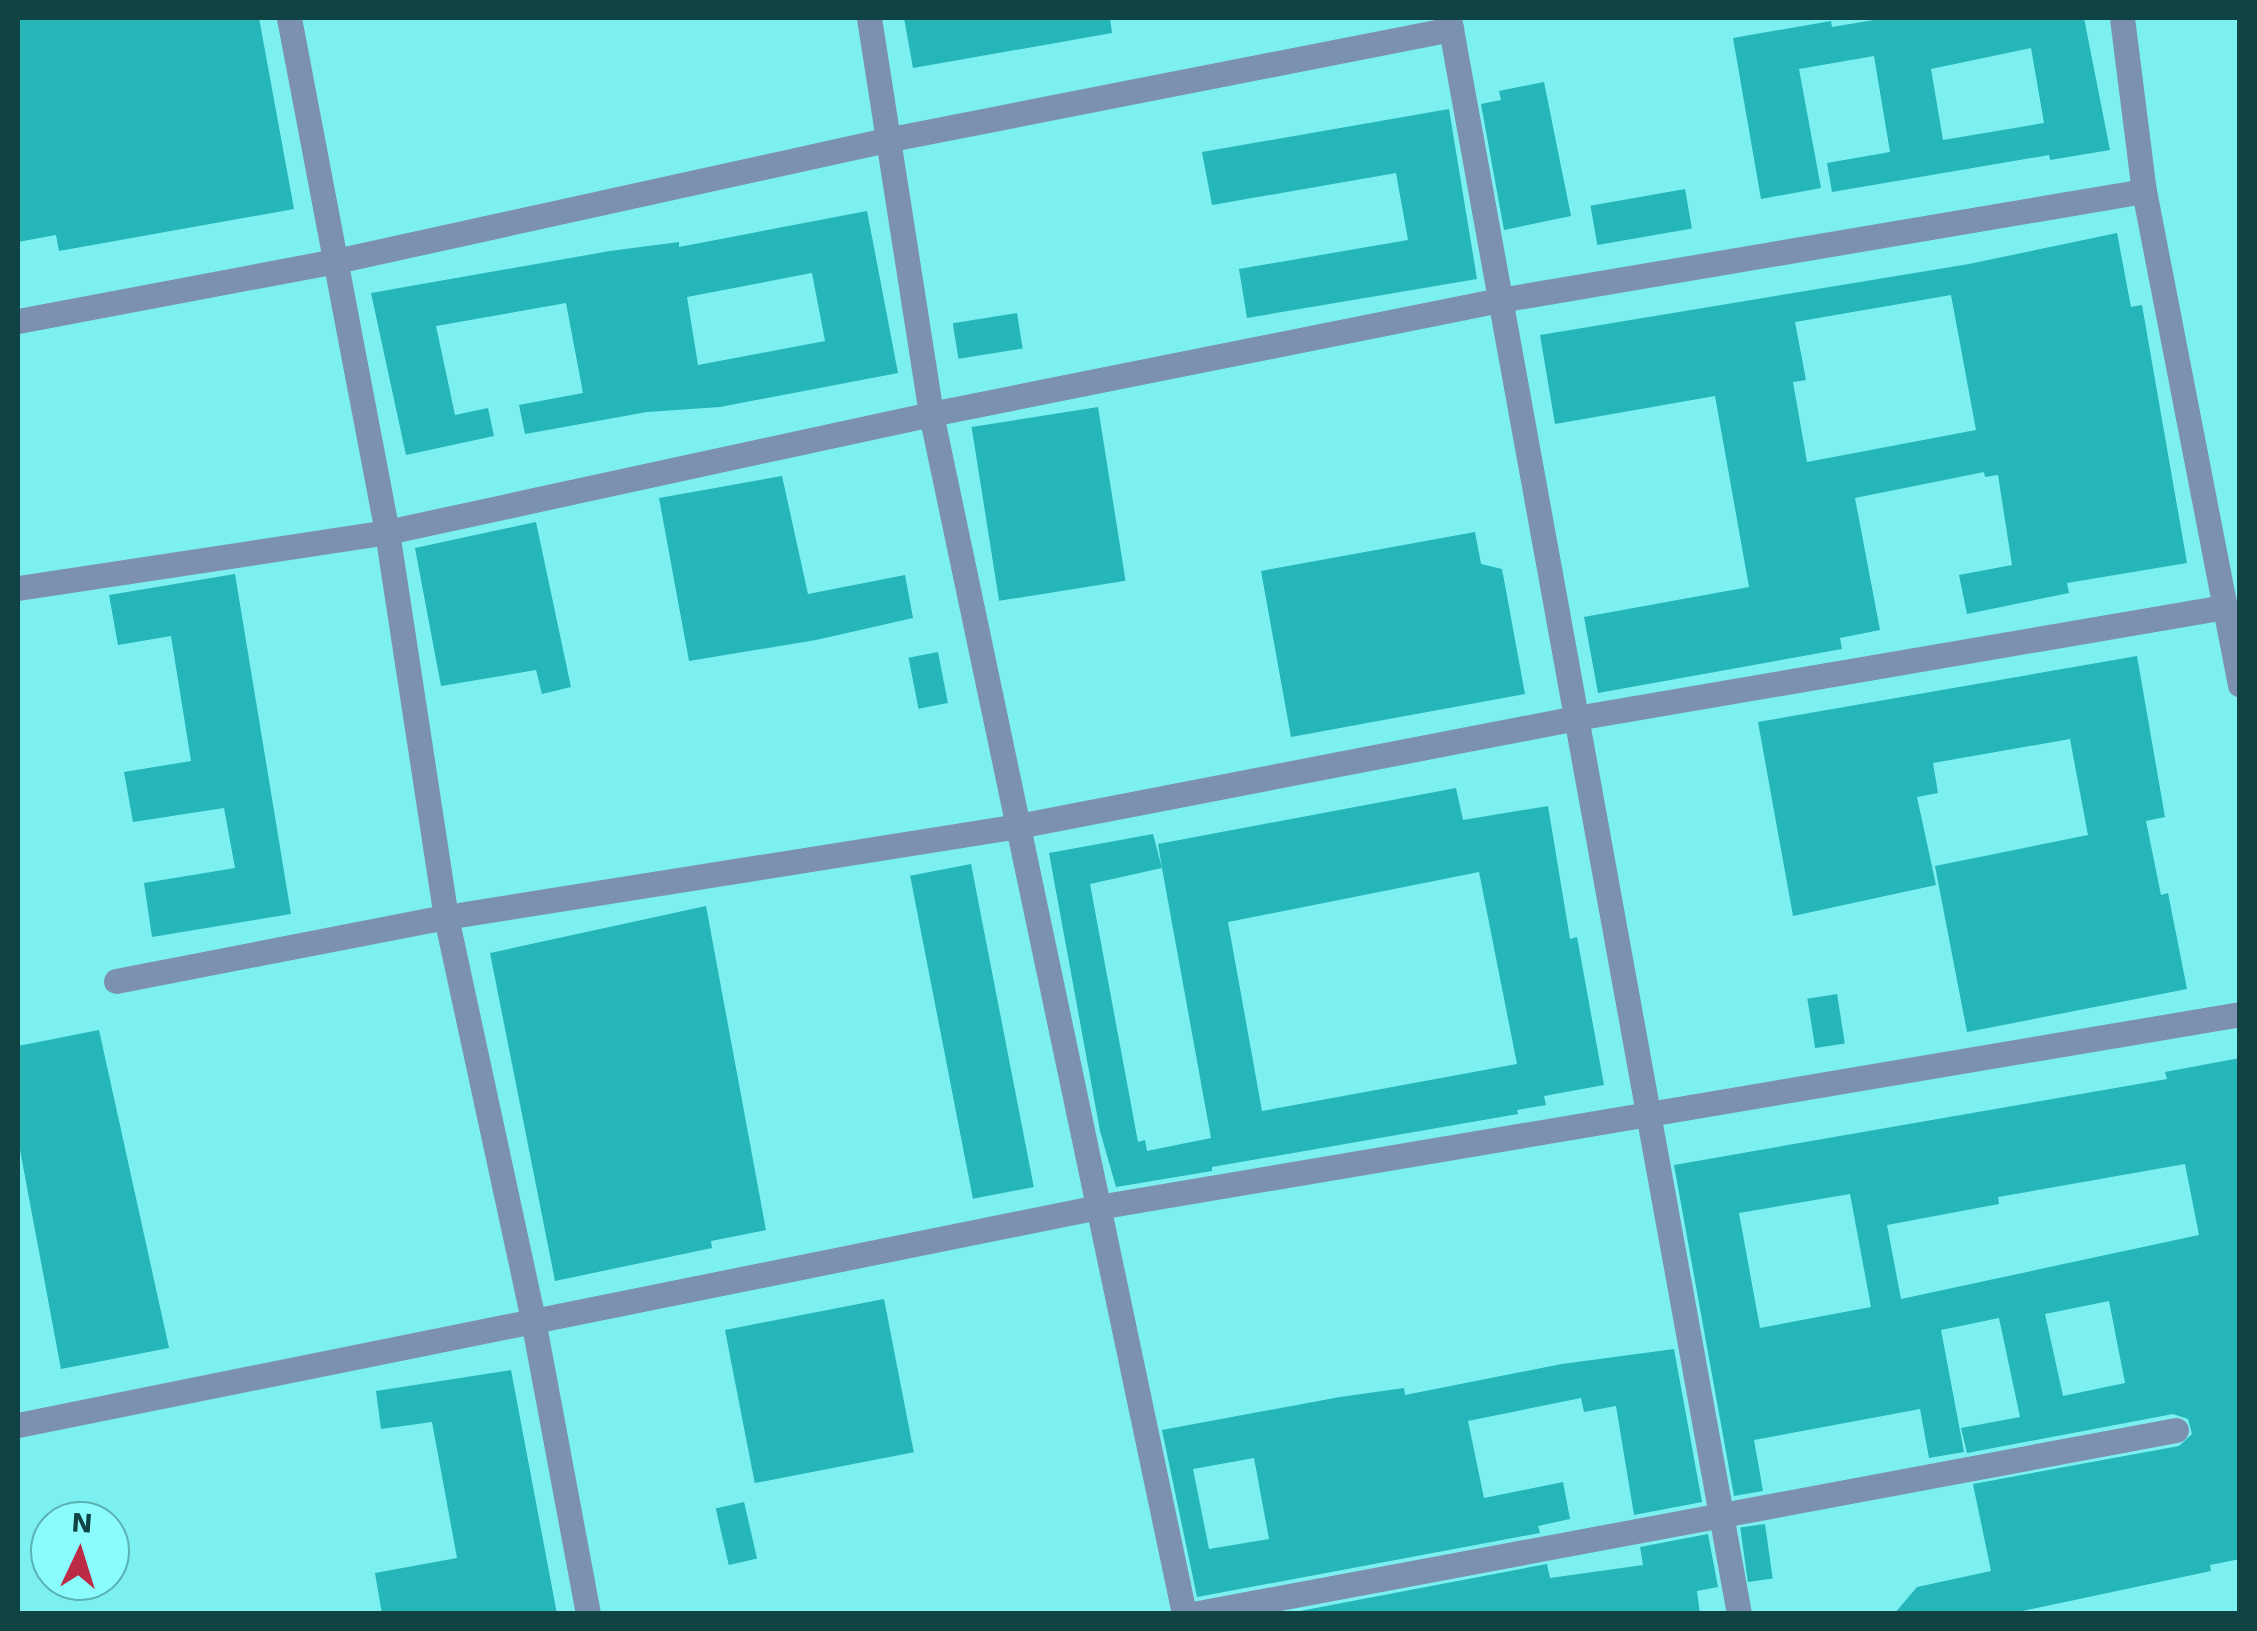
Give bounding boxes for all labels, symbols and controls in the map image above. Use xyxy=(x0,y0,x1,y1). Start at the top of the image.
north arrow xyxy=(30,1501,130,1601)
text: N xyxy=(70,1505,93,1540)

